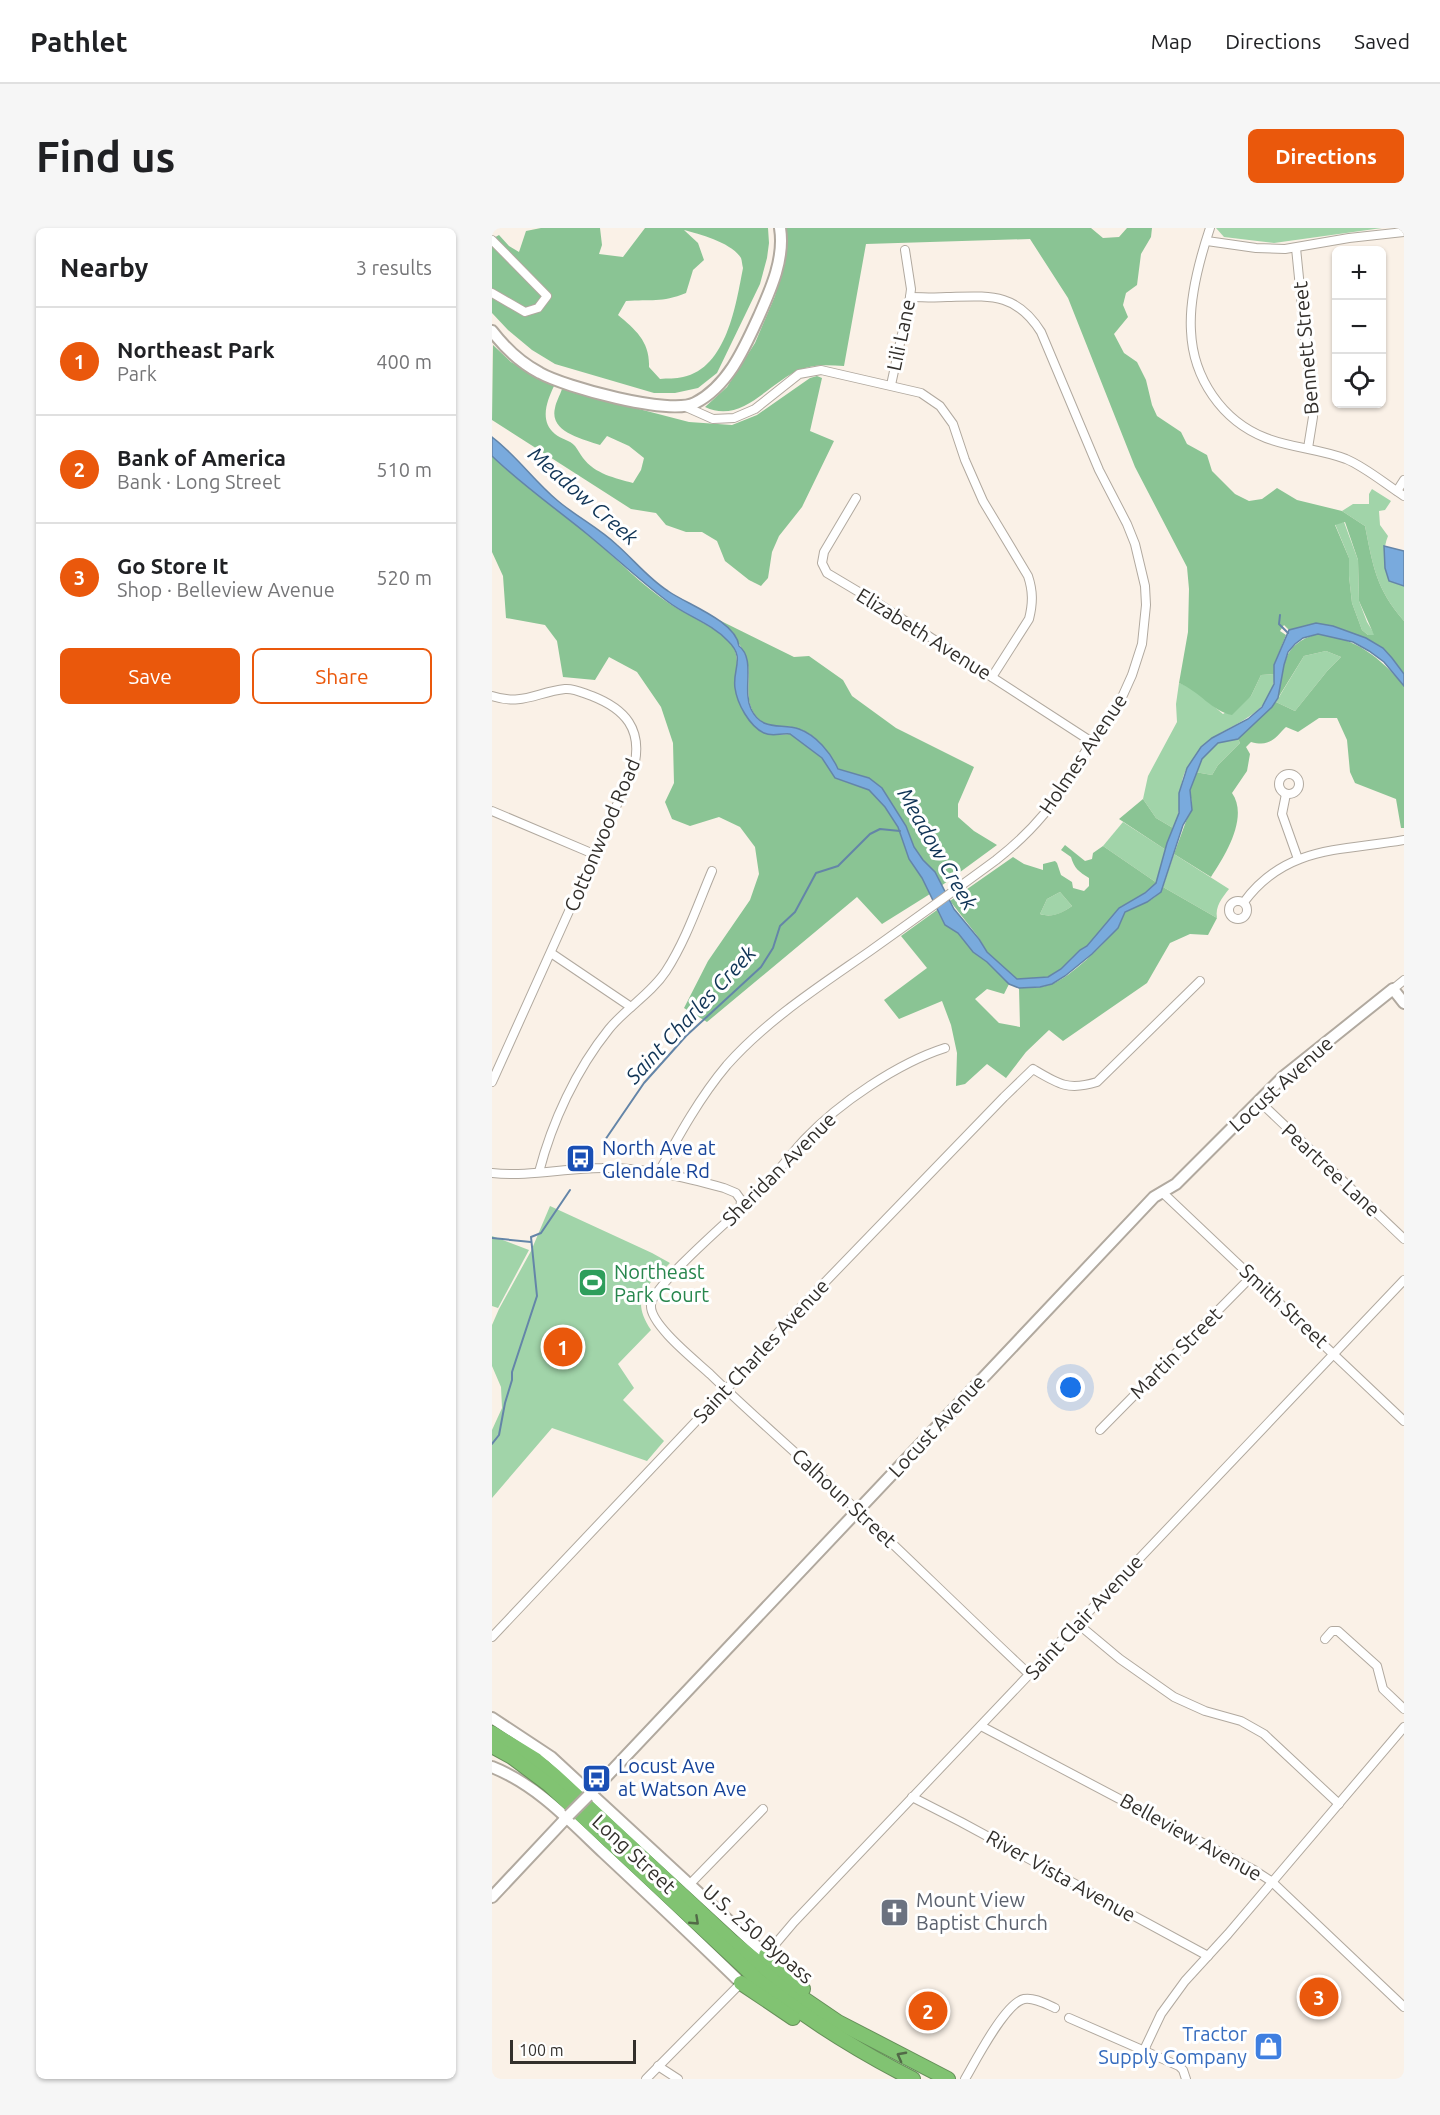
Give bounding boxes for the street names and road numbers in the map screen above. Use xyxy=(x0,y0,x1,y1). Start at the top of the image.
street label: Bennett Street xyxy=(1288,280,1323,416)
street label: Lili Lane xyxy=(882,297,919,373)
street label: Elizabeth Avenue xyxy=(853,583,996,684)
street label: Holmes Avenue xyxy=(1034,689,1131,818)
street label: Cottonwood Road xyxy=(559,755,644,915)
street label: Locust Avenue xyxy=(1224,1031,1337,1136)
street label: Sheridan Avenue xyxy=(717,1107,840,1230)
street label: Peartree Lane xyxy=(1278,1118,1385,1221)
street label: Smith Street xyxy=(1235,1259,1333,1352)
street label: Saint Charles Avenue xyxy=(688,1274,833,1427)
street label: Martin Street xyxy=(1125,1302,1226,1403)
street label: Locust Avenue xyxy=(884,1370,990,1481)
street label: Calhoun Street xyxy=(787,1443,901,1552)
street label: Saint Clair Avenue xyxy=(1020,1550,1147,1684)
street label: Belleview Avenue xyxy=(1116,1788,1266,1885)
street label: Long Street xyxy=(588,1809,681,1898)
street label: River Vista Avenue xyxy=(983,1825,1140,1926)
street label: U.S. 250 Bypass xyxy=(698,1879,818,1988)

